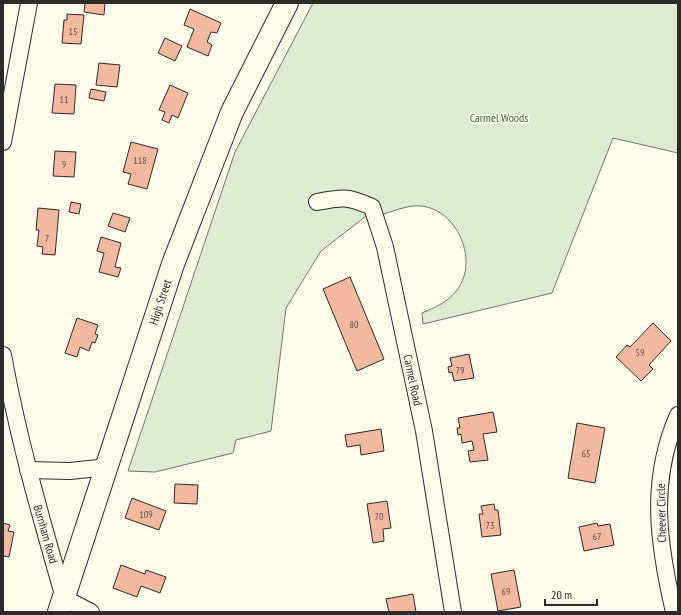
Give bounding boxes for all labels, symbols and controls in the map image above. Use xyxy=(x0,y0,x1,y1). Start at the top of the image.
house number: 15 xyxy=(69,25,78,38)
house number: 11 xyxy=(60,93,69,106)
park label: Carmel Woods xyxy=(470,110,528,125)
house number: 118 xyxy=(133,154,147,167)
house number: 9 xyxy=(62,158,66,171)
house number: 7 xyxy=(45,232,49,245)
street label: High Street xyxy=(146,277,175,327)
house number: 80 xyxy=(350,318,359,331)
house number: 59 xyxy=(636,346,645,359)
street label: Carmel Road xyxy=(400,353,426,407)
house number: 79 xyxy=(456,364,465,377)
house number: 65 xyxy=(582,447,591,460)
street label: Cheever Circle xyxy=(653,483,669,543)
street label: Burnham Road xyxy=(30,503,62,565)
house number: 109 xyxy=(139,508,153,521)
house number: 70 xyxy=(375,510,384,523)
house number: 73 xyxy=(486,519,495,532)
house number: 67 xyxy=(593,530,602,543)
scale bar xyxy=(545,581,597,607)
house number: 69 xyxy=(502,585,511,598)
text: 20 m xyxy=(551,587,572,602)

